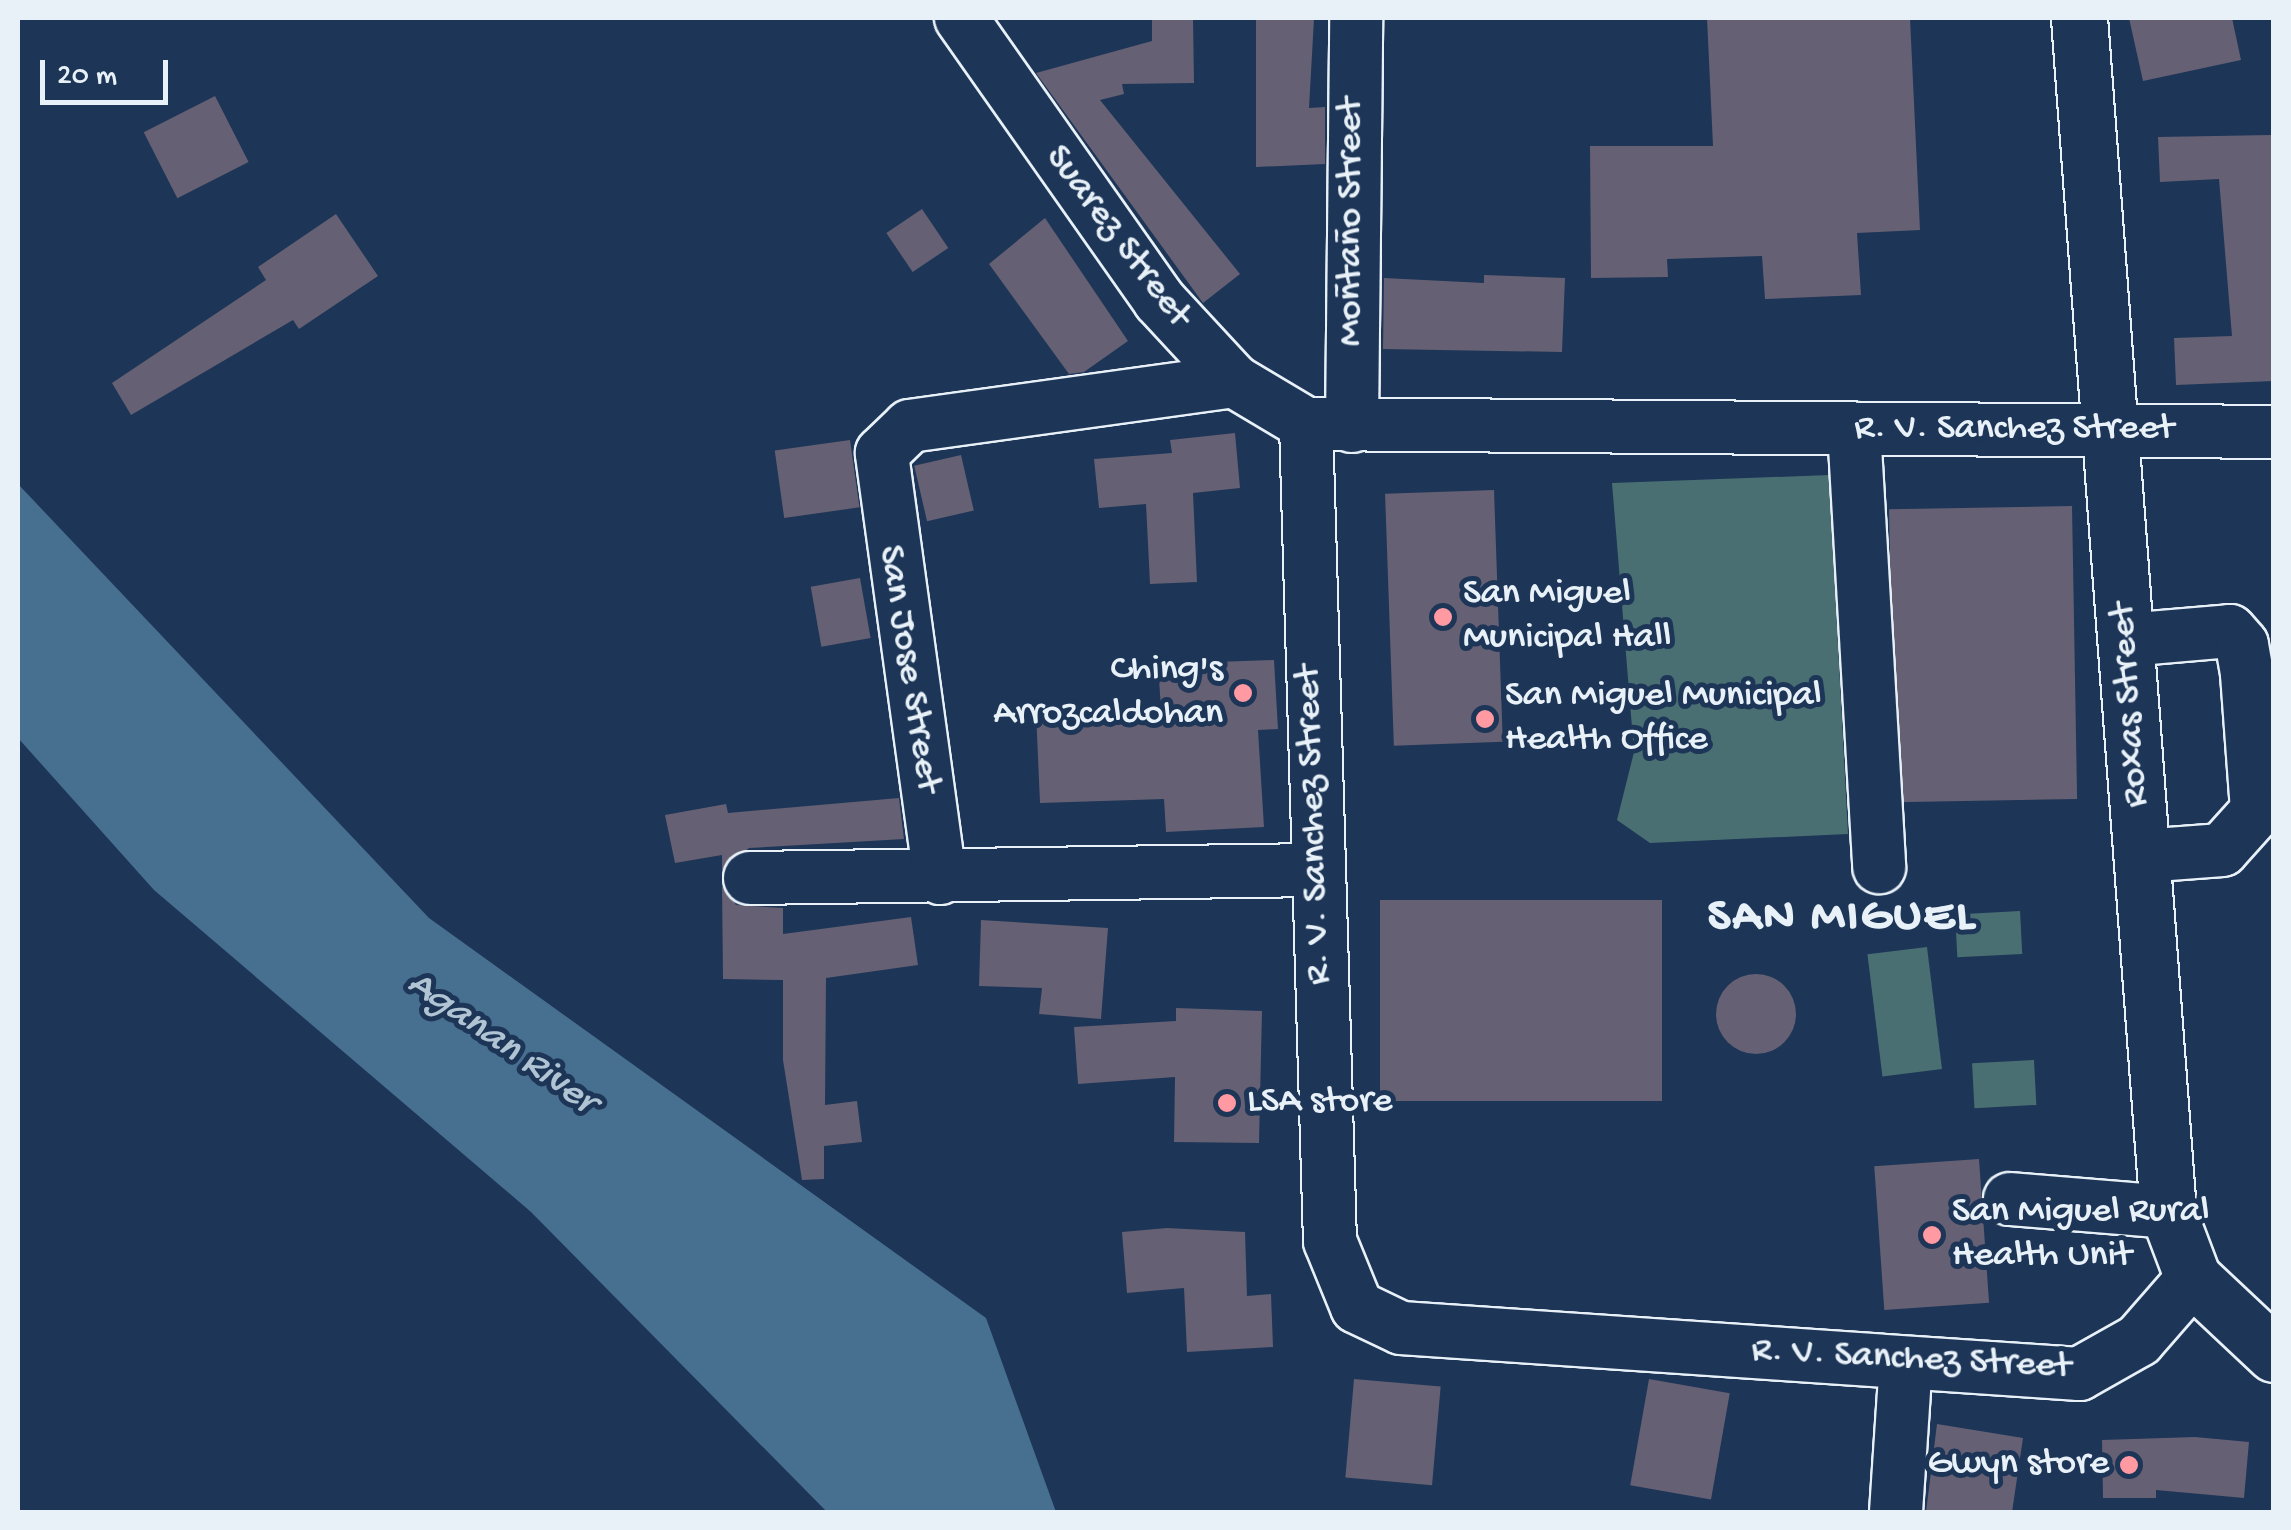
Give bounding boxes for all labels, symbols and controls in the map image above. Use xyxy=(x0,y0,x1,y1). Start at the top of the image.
scale bar xyxy=(45,40,172,102)
text: 20 m xyxy=(57,60,117,95)
street label: Moñtaño Street xyxy=(1329,98,1375,346)
street label: Suarez Street xyxy=(1034,137,1200,337)
street label: R. V. Sanchez Street xyxy=(1854,407,2174,453)
street label: San Jose Street xyxy=(866,542,950,796)
place label: San Miguel Municipal Hall xyxy=(1463,572,1671,662)
street label: Roxas Street xyxy=(2101,601,2161,809)
marker: San Miguel Municipal Hall xyxy=(1432,606,1454,628)
place label: Ching's Arrozcaldohan xyxy=(993,648,1223,738)
street label: R. V. Sanchez Street xyxy=(1287,664,1343,986)
place label: San Miguel Municipal Health Office xyxy=(1505,674,1822,764)
marker: Ching's Arrozcaldohan xyxy=(1232,682,1254,704)
marker: San Miguel Municipal Health Office xyxy=(1474,708,1496,730)
district label: SAN MIGUEL xyxy=(1708,890,1976,948)
water label: Aganan River xyxy=(397,961,605,1127)
place label: LSA store xyxy=(1247,1080,1392,1126)
marker: LSA store xyxy=(1216,1092,1238,1114)
place label: San Miguel Rural Health Unit xyxy=(1952,1190,2209,1280)
marker: San Miguel Rural Health Unit xyxy=(1921,1224,1943,1246)
street label: R. V. Sanchez Street xyxy=(1750,1329,2072,1391)
place label: Gwyn store xyxy=(1928,1442,2109,1488)
marker: Gwyn store xyxy=(2118,1454,2140,1476)

